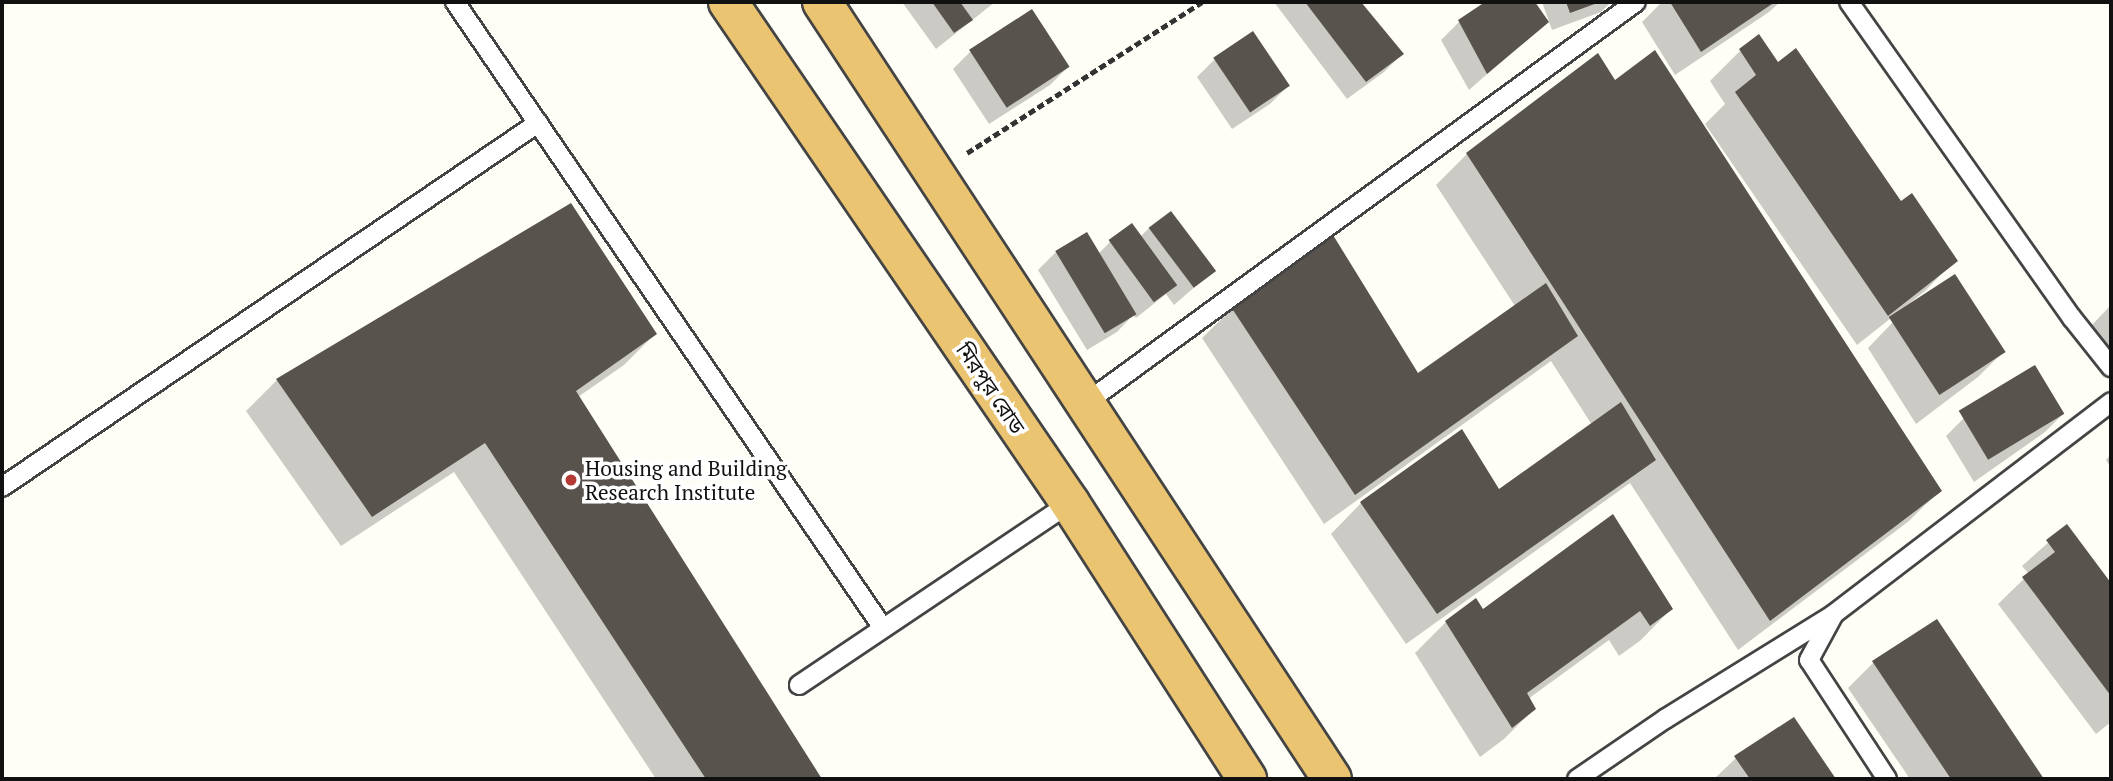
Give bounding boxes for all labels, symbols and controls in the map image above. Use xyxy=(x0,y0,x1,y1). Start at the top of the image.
street label: মিরপুর রোড xyxy=(951,338,1031,438)
place label: Housing and Building Research Institute xyxy=(585,455,787,505)
marker: Housing and Building Research Institute xyxy=(563,472,579,488)

